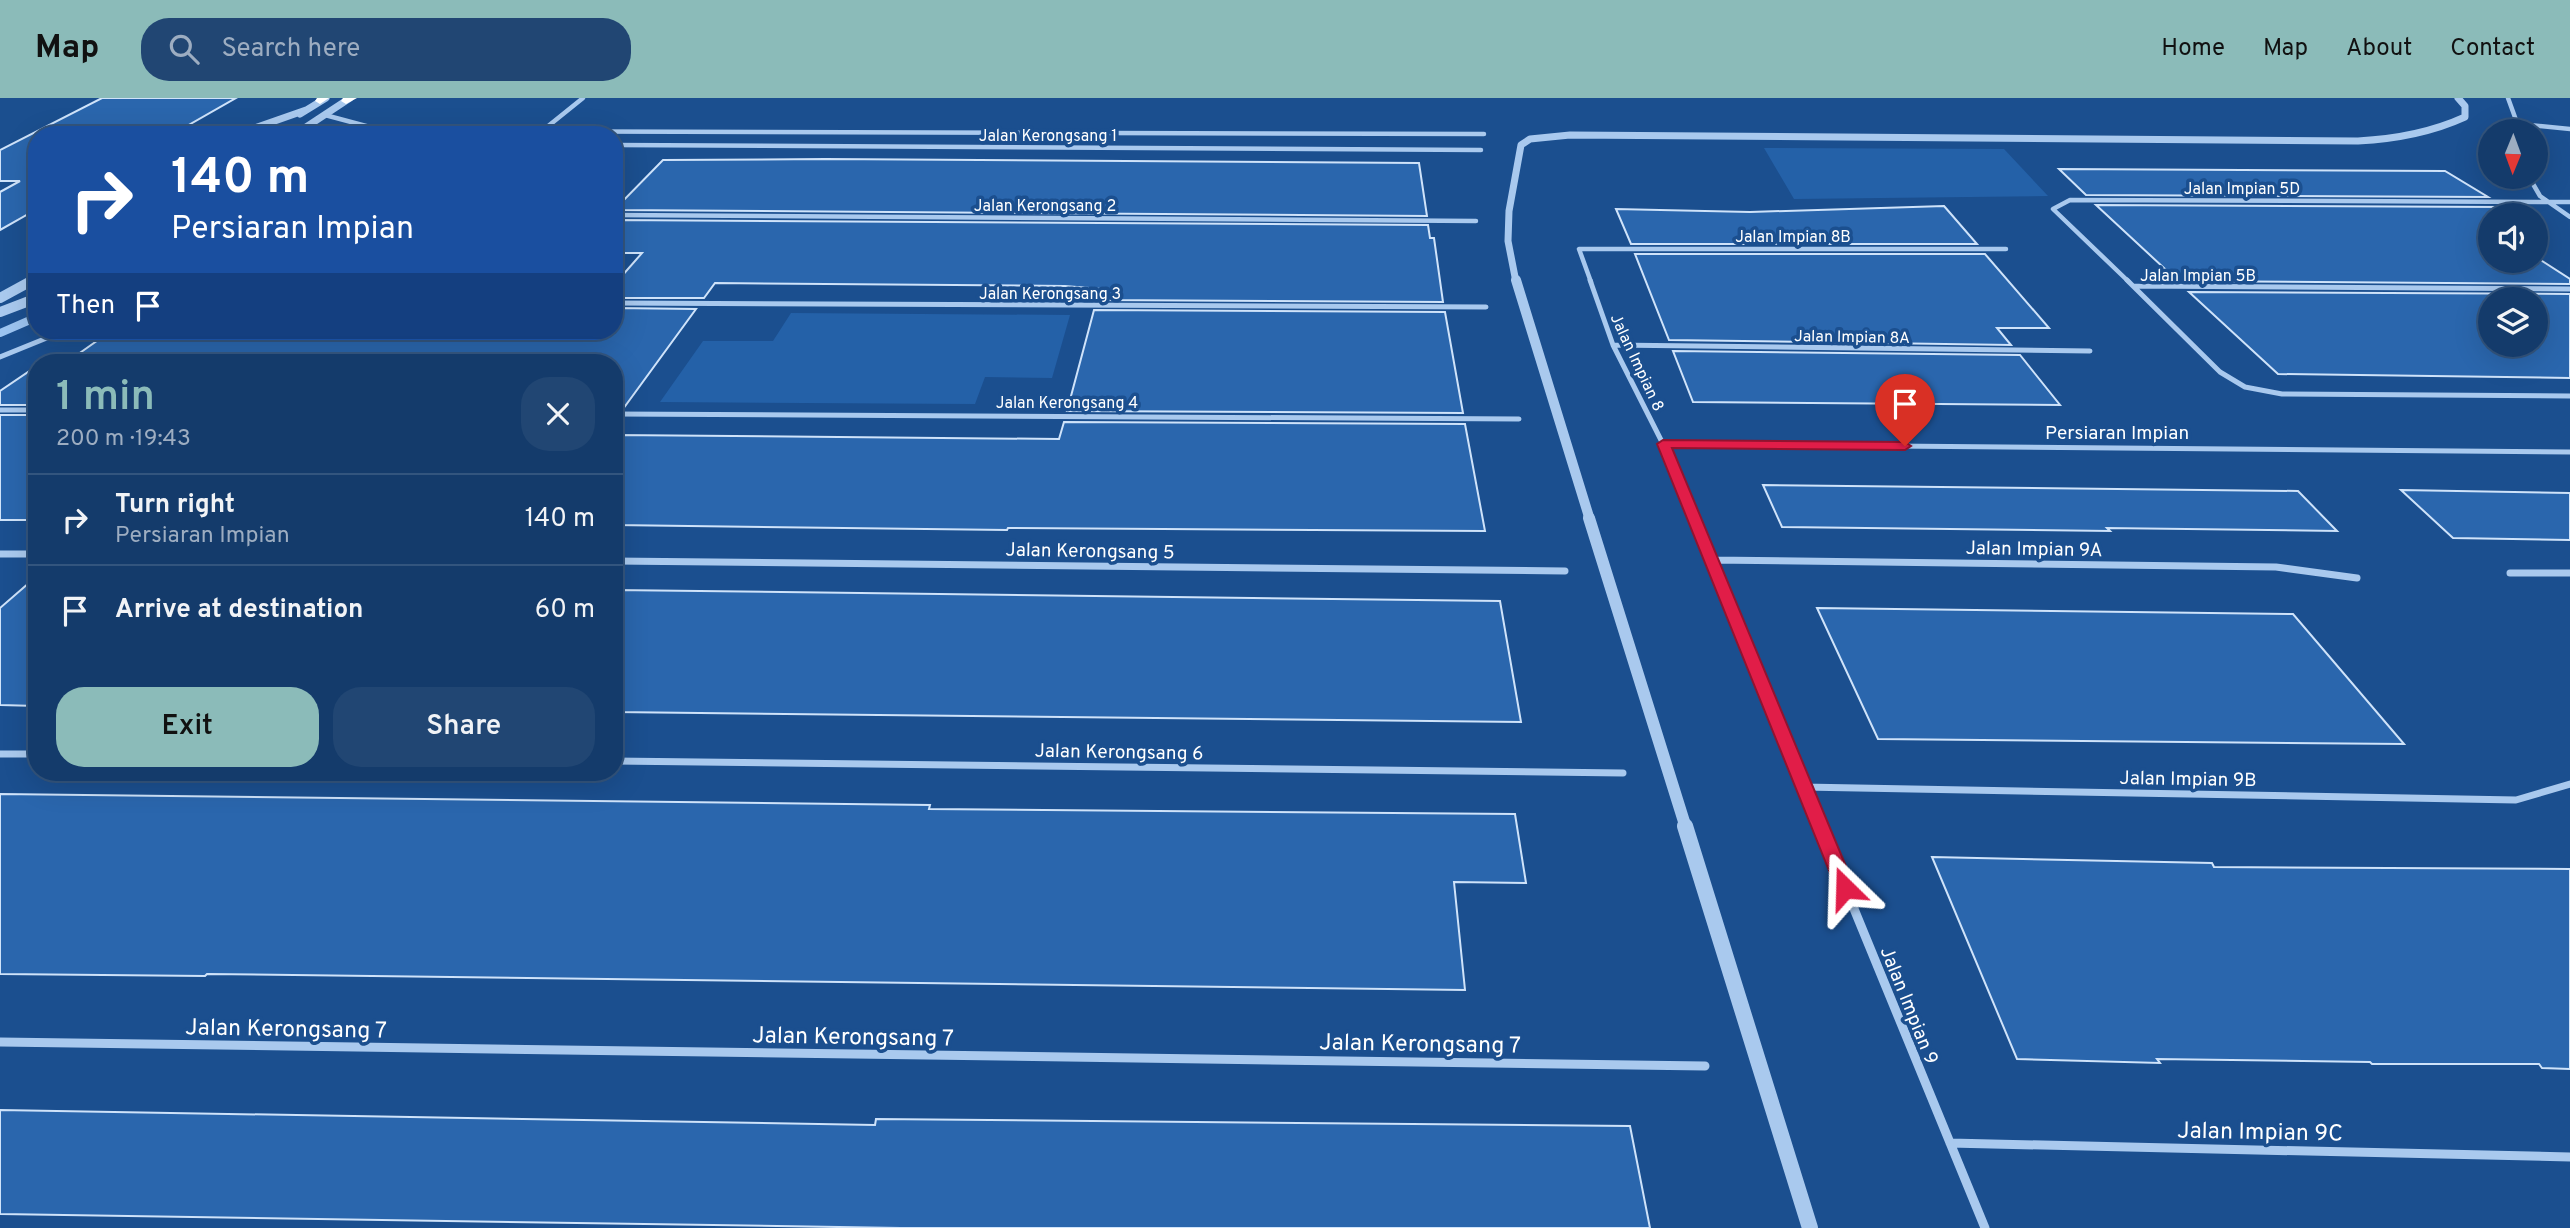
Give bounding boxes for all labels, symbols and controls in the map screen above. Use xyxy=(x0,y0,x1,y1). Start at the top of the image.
search box xyxy=(141,18,631,81)
text: Map xyxy=(35,28,99,70)
icon: search xyxy=(165,30,203,68)
text: Search here xyxy=(221,33,360,66)
text: Home xyxy=(2161,34,2225,64)
text: Map xyxy=(2263,34,2308,64)
text: About xyxy=(2346,34,2412,64)
text: Contact xyxy=(2450,34,2535,64)
north arrow xyxy=(2478,119,2548,189)
map controls xyxy=(2478,119,2548,357)
street label: Jalan Kerongsang 1 xyxy=(979,127,1117,147)
text: 140 m xyxy=(171,149,310,211)
icon: right xyxy=(56,154,147,245)
street label: Jalan Impian 5D xyxy=(2184,180,2300,200)
street label: Jalan Kerongsang 2 xyxy=(974,197,1116,217)
button: sound xyxy=(2478,203,2548,273)
text: Persiaran Impian xyxy=(171,210,414,250)
street label: Jalan Impian 8B xyxy=(1735,228,1851,248)
street label: Jalan Impian 5B xyxy=(2140,267,2256,287)
street label: Jalan Kerongsang 3 xyxy=(979,285,1121,305)
icon: arrive xyxy=(129,287,167,325)
button: layers xyxy=(2478,287,2548,357)
text: Then xyxy=(56,290,115,323)
street label: Jalan Impian 8 xyxy=(1605,311,1667,415)
street label: Jalan Impian 8A xyxy=(1794,327,1910,349)
text: 1 min xyxy=(56,372,155,425)
pin xyxy=(1875,374,1935,446)
button: close xyxy=(521,377,595,451)
icon: arrive xyxy=(1886,385,1924,423)
street label: Jalan Kerongsang 4 xyxy=(996,394,1138,414)
street label: Persiaran Impian xyxy=(2045,422,2189,446)
text: 200 m · 19:43 xyxy=(56,425,191,454)
text: Turn right xyxy=(115,489,235,522)
icon: right xyxy=(56,501,94,539)
text: 140 m xyxy=(525,503,595,536)
text: Persiaran Impian xyxy=(115,522,290,551)
street label: Jalan Impian 9A xyxy=(1965,537,2103,563)
street label: Jalan Kerongsang 5 xyxy=(1005,539,1175,565)
icon: arrive xyxy=(56,592,94,630)
text: Arrive at destination xyxy=(115,594,363,627)
text: 60 m xyxy=(535,594,595,627)
button: Exit xyxy=(56,687,319,767)
button: Share xyxy=(333,687,595,767)
street label: Jalan Kerongsang 6 xyxy=(1034,740,1204,766)
street label: Jalan Impian 9B xyxy=(2119,767,2257,793)
position arrow xyxy=(1808,851,1882,925)
street label: Jalan Impian 9 xyxy=(1874,943,1943,1068)
street label: Jalan Kerongsang 7 xyxy=(185,1014,387,1047)
street label: Jalan Kerongsang 7 xyxy=(752,1022,954,1055)
street label: Jalan Kerongsang 7 xyxy=(1319,1029,1521,1062)
street label: Jalan Impian 9C xyxy=(2177,1118,2343,1149)

